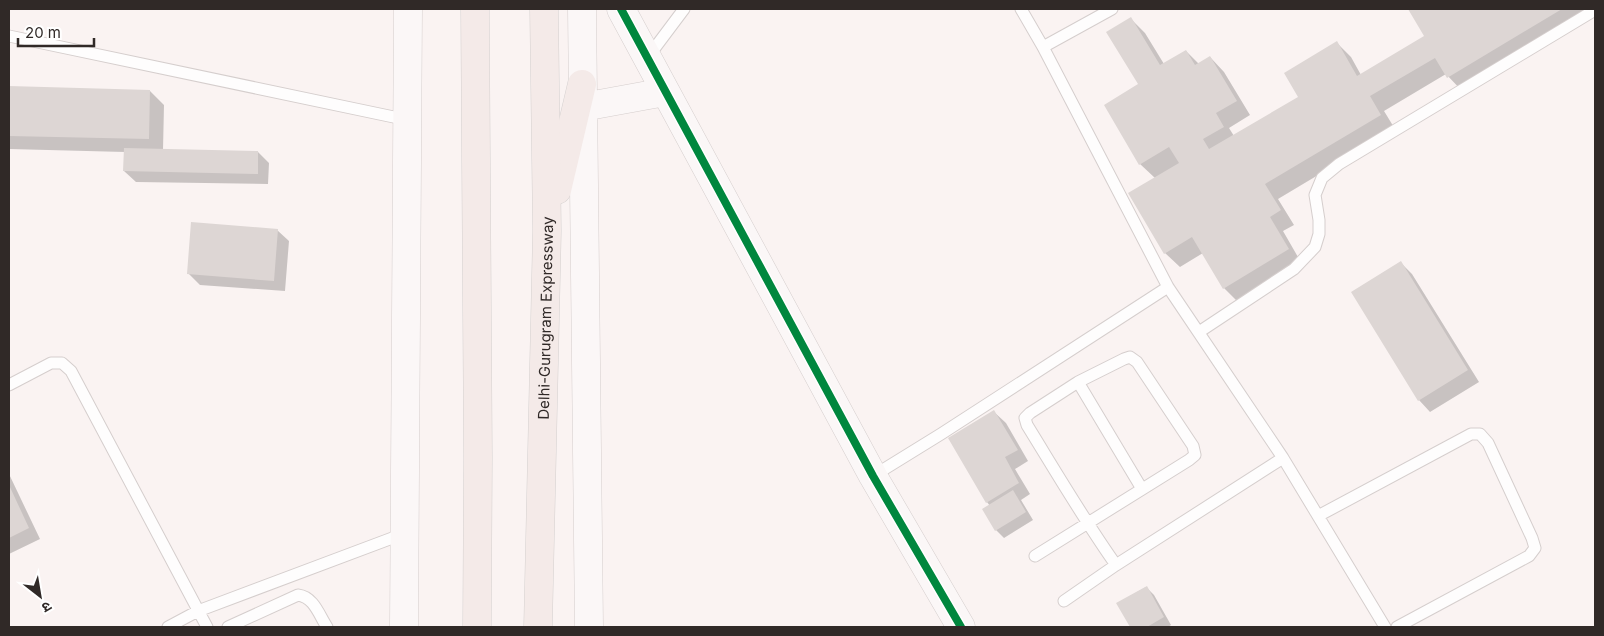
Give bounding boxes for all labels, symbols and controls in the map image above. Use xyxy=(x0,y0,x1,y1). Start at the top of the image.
scale bar xyxy=(18,15,94,47)
text: 20 m xyxy=(25,23,61,42)
street label: Delhi-Gurugram Expressway xyxy=(533,216,557,420)
north arrow xyxy=(15,571,65,621)
text: उ xyxy=(38,598,55,617)

